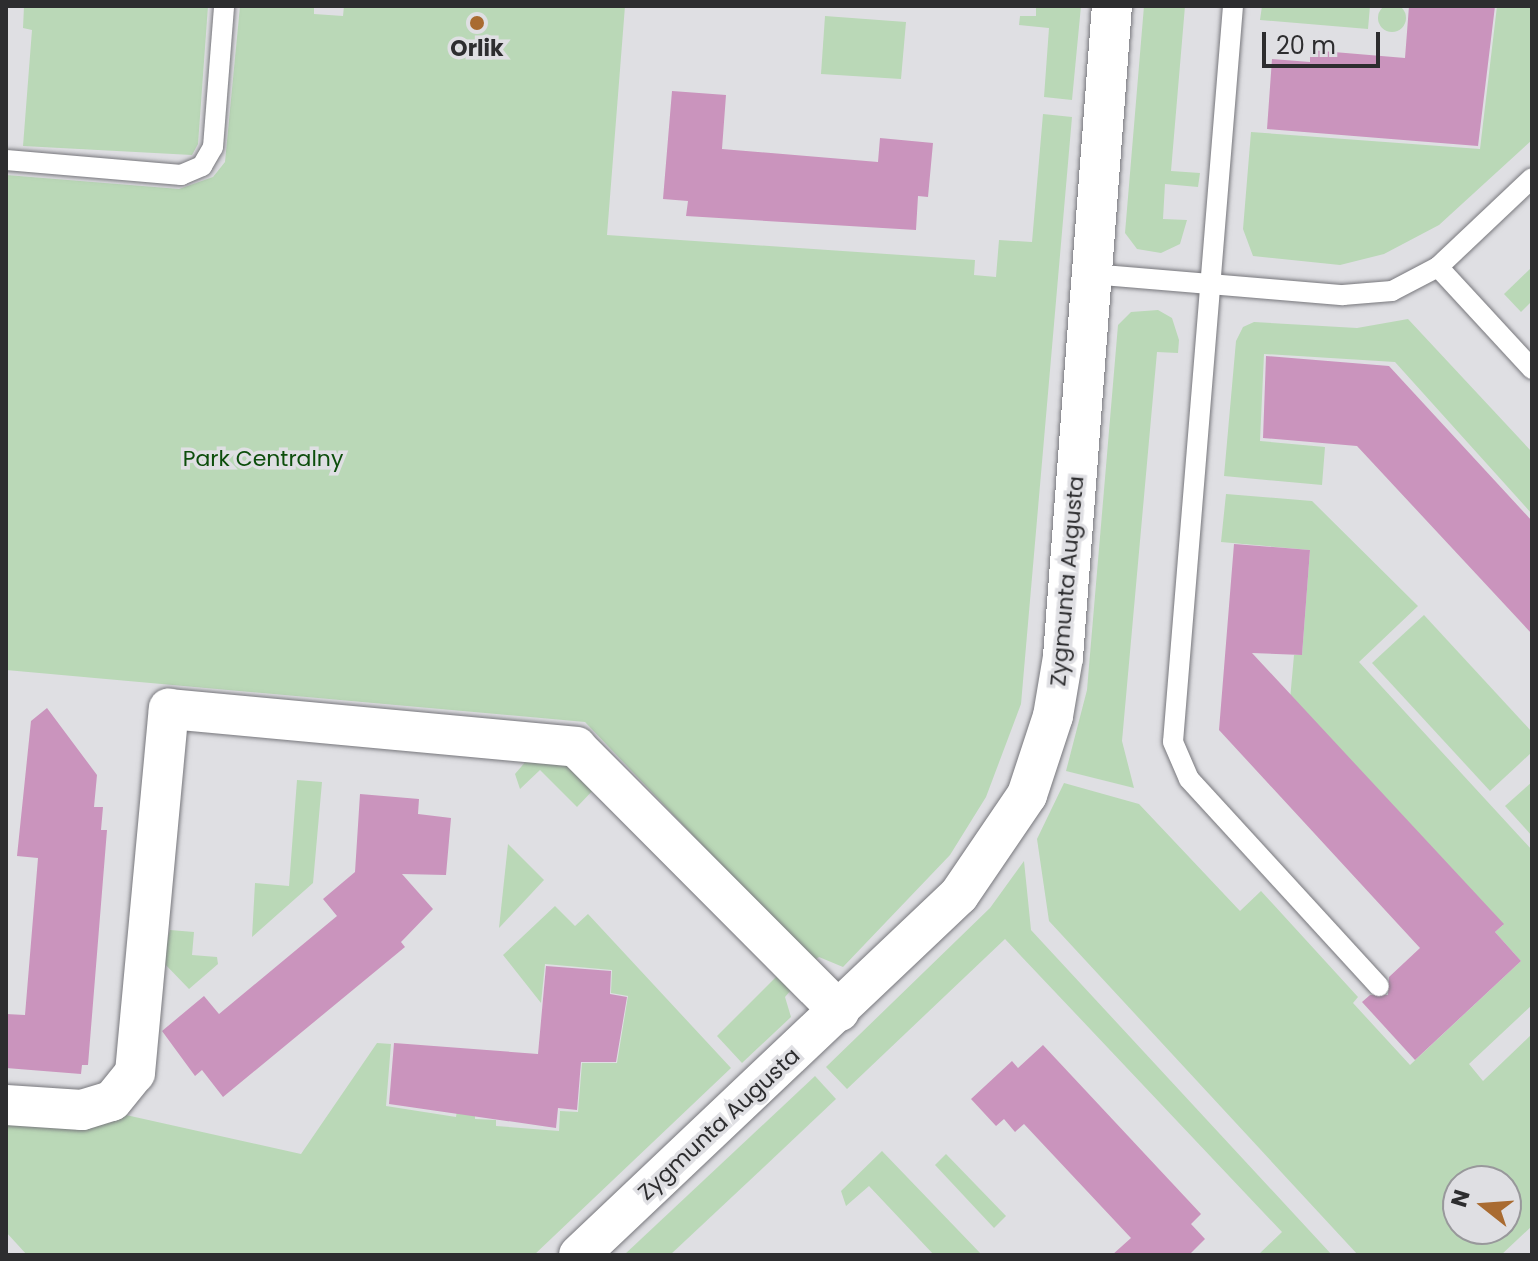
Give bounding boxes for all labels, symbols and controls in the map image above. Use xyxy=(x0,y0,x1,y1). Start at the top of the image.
marker: Orlik xyxy=(468,14,486,32)
scale bar xyxy=(1266,16,1384,66)
text: 20 m xyxy=(1276,29,1336,62)
place label: Orlik xyxy=(450,36,504,62)
park label: Park Centralny xyxy=(183,446,343,472)
street label: Zygmunta Augusta xyxy=(1045,475,1089,687)
street label: Zygmunta Augusta xyxy=(633,1042,805,1206)
north arrow xyxy=(1442,1165,1522,1245)
text: N xyxy=(1443,1186,1478,1211)

